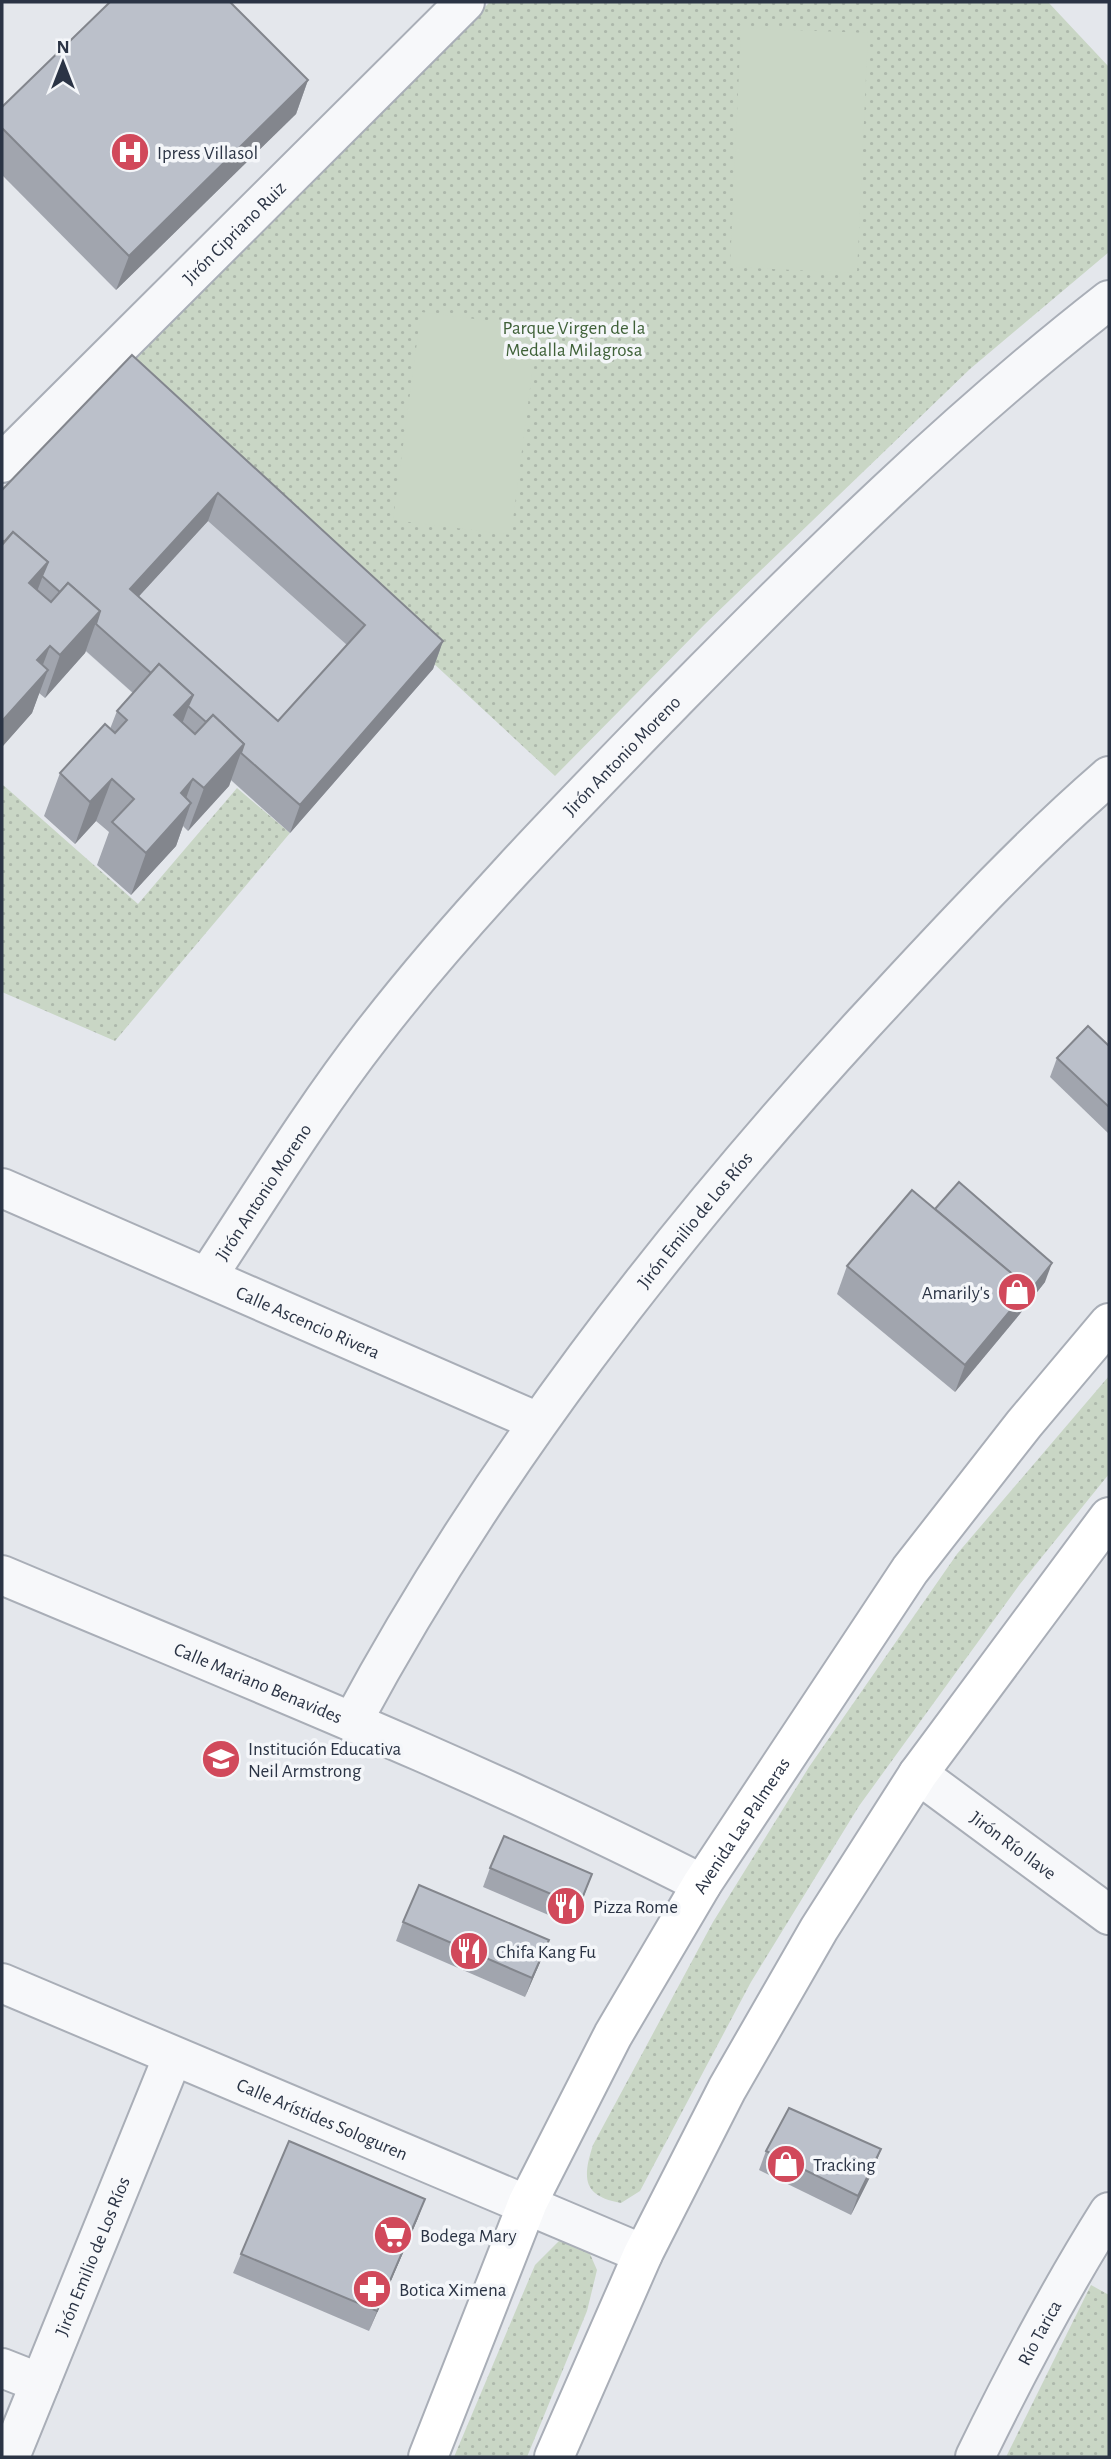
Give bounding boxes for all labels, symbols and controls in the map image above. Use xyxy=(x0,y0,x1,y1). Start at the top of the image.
north arrow xyxy=(28,28,98,98)
text: N xyxy=(56,38,70,57)
hospital icon: Ipress Villasol xyxy=(109,131,151,173)
place label: Ipress Villasol xyxy=(157,144,258,163)
street label: Jirón Cipriano Ruiz xyxy=(180,178,290,288)
park label: Parque Virgen de la Medalla Milagrosa xyxy=(503,319,646,360)
street label: Jirón Antonio Moreno xyxy=(560,693,685,820)
street label: Jirón Antonio Moreno xyxy=(213,1121,316,1264)
street label: Jirón Emilio de Los Ríos xyxy=(634,1149,757,1292)
shop icon: Amarily's xyxy=(996,1271,1038,1313)
street label: Calle Ascencio Rivera xyxy=(233,1283,382,1363)
place label: Amarily's xyxy=(922,1284,990,1303)
street label: Calle Mariano Benavides xyxy=(171,1640,345,1727)
school or university icon: Institución Educativa Neil Armstrong xyxy=(200,1738,242,1780)
place label: Institución Educativa Neil Armstrong xyxy=(248,1740,402,1781)
street label: Avenida Las Palmeras xyxy=(691,1755,794,1897)
street label: Jirón Río Ilave xyxy=(966,1808,1059,1884)
restaurant icon: Pizza Rome xyxy=(545,1885,587,1927)
place label: Pizza Rome xyxy=(593,1898,678,1917)
restaurant icon: Chifa Kang Fu xyxy=(448,1930,490,1972)
place label: Chifa Kang Fu xyxy=(496,1943,596,1962)
street label: Calle Arístides Sologuren xyxy=(234,2075,410,2164)
shop icon: Tracking xyxy=(765,2143,807,2185)
place label: Tracking xyxy=(813,2156,876,2175)
street label: Jirón Emilio de Los Ríos xyxy=(52,2174,134,2339)
supermarket icon: Bodega Mary xyxy=(372,2214,414,2256)
place label: Bodega Mary xyxy=(420,2227,517,2246)
pharmacy icon: Botica Ximena xyxy=(351,2268,393,2310)
place label: Botica Ximena xyxy=(399,2281,507,2300)
street label: Río Tarica xyxy=(1015,2297,1066,2369)

